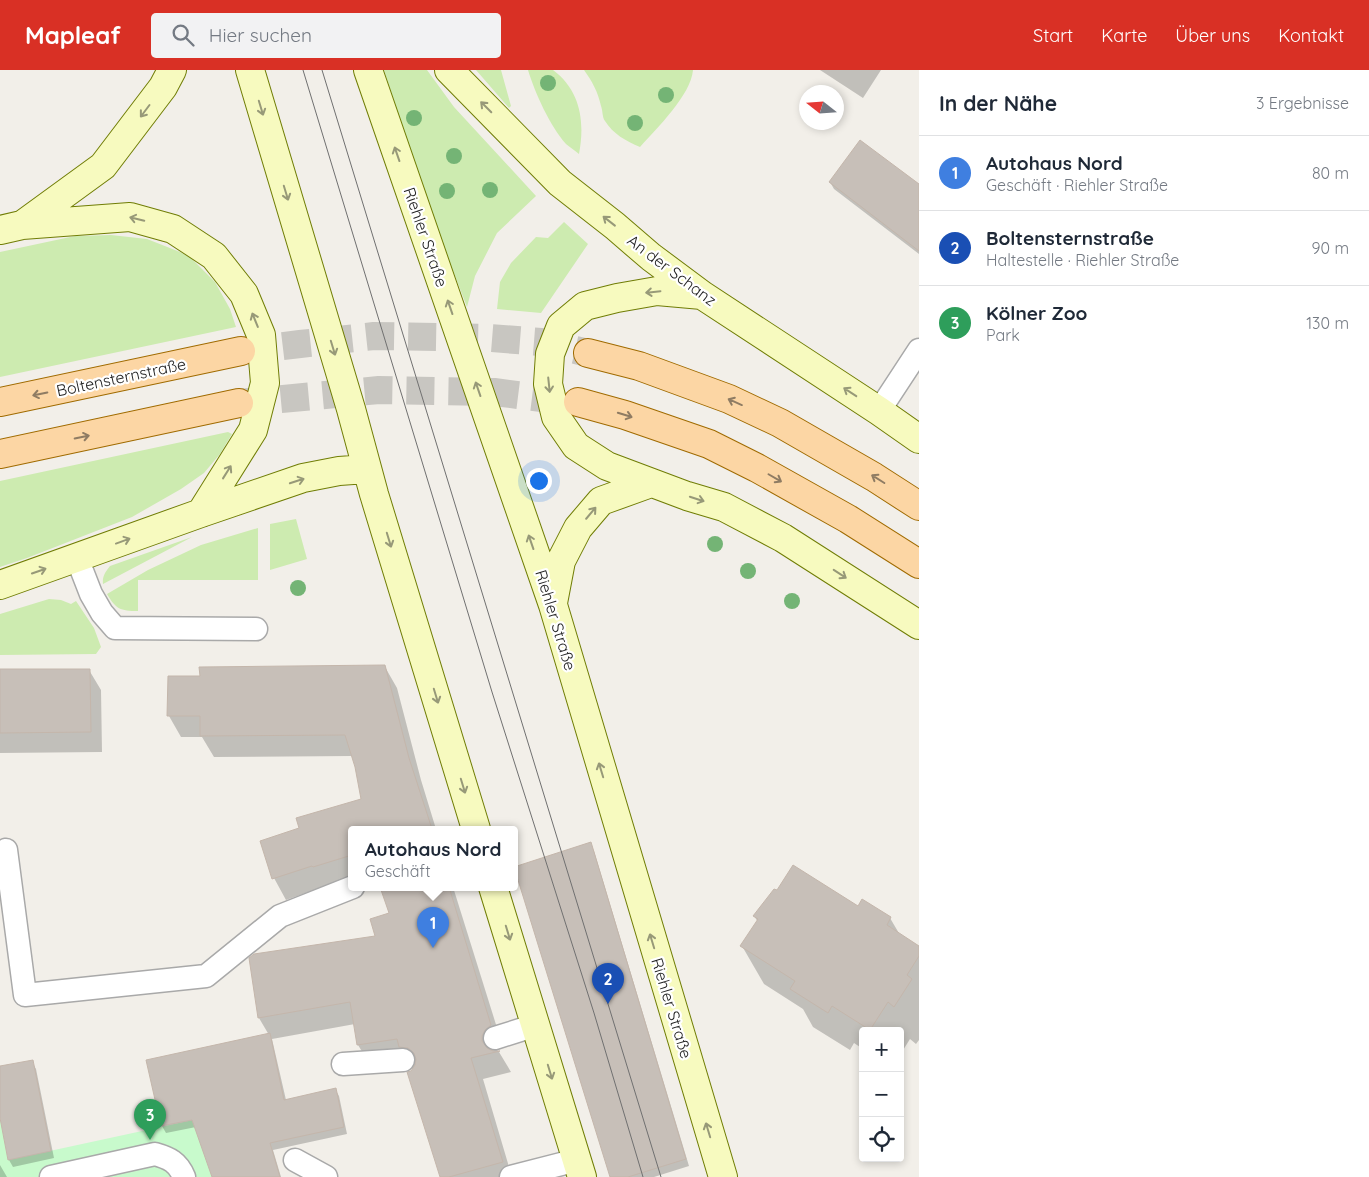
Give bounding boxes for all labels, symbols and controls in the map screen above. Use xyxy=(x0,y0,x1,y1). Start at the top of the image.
search box xyxy=(151,13,501,58)
text: Mapleaf xyxy=(25,20,121,50)
icon: search xyxy=(169,21,197,49)
text: Hier suchen xyxy=(209,23,312,47)
text: Start xyxy=(1033,24,1073,47)
text: Karte xyxy=(1101,24,1147,47)
text: Über uns xyxy=(1175,24,1250,47)
text: Kontakt xyxy=(1278,24,1344,47)
north arrow xyxy=(799,85,844,130)
text: In der Nähe xyxy=(939,90,1057,116)
text: 3 Ergebnisse xyxy=(1256,93,1349,113)
one-way arrow xyxy=(257,100,267,116)
one-way arrow xyxy=(479,101,492,113)
one-way arrow xyxy=(140,104,151,117)
one-way arrow xyxy=(392,146,401,162)
text: Autohaus Nord xyxy=(986,151,1123,175)
text: 1 xyxy=(952,163,958,183)
text: 80 m xyxy=(1312,163,1349,183)
text: Geschäft · Riehler Straße xyxy=(986,175,1168,195)
one-way arrow xyxy=(282,184,292,200)
street label: Riehler Straße xyxy=(400,184,452,290)
one-way arrow xyxy=(130,214,146,224)
one-way arrow xyxy=(603,216,616,227)
text: Boltensternstraße xyxy=(986,226,1154,250)
street label: An der Schanz xyxy=(624,230,720,310)
text: 2 xyxy=(950,238,960,258)
text: 90 m xyxy=(1312,238,1349,258)
text: Haltestelle · Riehler Straße xyxy=(986,250,1179,270)
one-way arrow xyxy=(646,287,662,297)
one-way arrow xyxy=(445,300,454,315)
text: Kölner Zoo xyxy=(986,301,1087,325)
one-way arrow xyxy=(249,313,259,328)
text: 3 xyxy=(951,313,959,333)
text: 130 m xyxy=(1306,313,1349,333)
text: Park xyxy=(986,325,1020,345)
one-way arrow xyxy=(328,340,338,356)
street label: Boltensternstraße xyxy=(54,354,188,400)
one-way arrow xyxy=(544,377,554,393)
one-way arrow xyxy=(473,381,483,397)
one-way arrow xyxy=(843,387,857,397)
one-way arrow xyxy=(32,390,48,399)
one-way arrow xyxy=(728,396,743,406)
one-way arrow xyxy=(617,411,633,421)
one-way arrow xyxy=(73,432,89,441)
one-way arrow xyxy=(222,465,232,479)
your location xyxy=(526,468,552,494)
one-way arrow xyxy=(767,473,781,483)
one-way arrow xyxy=(871,474,885,484)
one-way arrow xyxy=(288,475,304,485)
one-way arrow xyxy=(688,494,704,504)
one-way arrow xyxy=(585,507,596,520)
one-way arrow xyxy=(384,532,394,548)
one-way arrow xyxy=(526,535,535,551)
one-way arrow xyxy=(115,536,130,545)
one-way arrow xyxy=(30,566,46,575)
street label: Riehler Straße xyxy=(531,567,581,673)
one-way arrow xyxy=(832,569,846,579)
one-way arrow xyxy=(431,687,441,703)
one-way arrow xyxy=(595,762,605,778)
one-way arrow xyxy=(458,778,468,794)
popup xyxy=(348,826,518,891)
text: Autohaus Nord xyxy=(365,837,501,861)
text: Geschäft xyxy=(365,861,431,881)
pin: 1 xyxy=(417,907,449,948)
one-way arrow xyxy=(503,925,513,941)
one-way arrow xyxy=(646,934,656,950)
street label: Riehler Straße xyxy=(647,955,697,1061)
pin: 2 xyxy=(592,963,624,1004)
map controls xyxy=(859,1027,904,1162)
button: + xyxy=(859,1027,904,1072)
one-way arrow xyxy=(545,1063,555,1079)
button: − xyxy=(859,1072,904,1117)
pin: 3 xyxy=(134,1099,166,1140)
button: locate xyxy=(859,1117,904,1162)
one-way arrow xyxy=(703,1123,713,1139)

